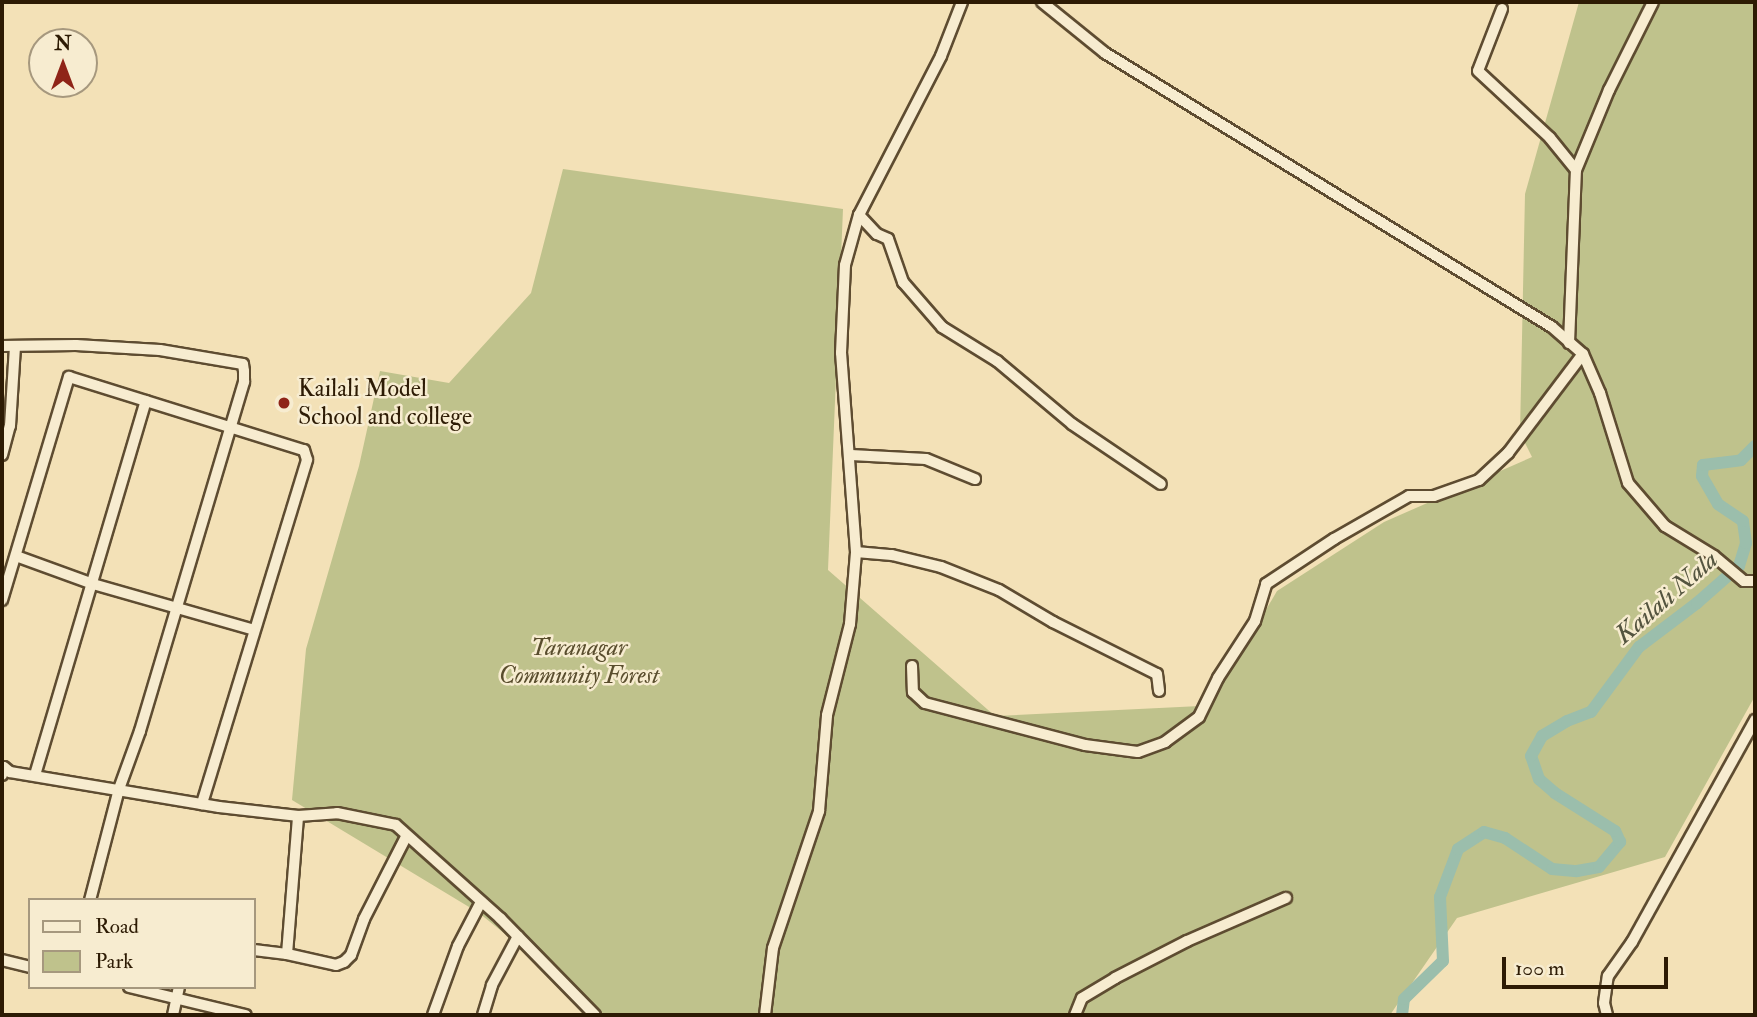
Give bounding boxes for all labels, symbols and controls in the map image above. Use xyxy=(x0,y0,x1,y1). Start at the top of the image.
north arrow xyxy=(28,28,98,98)
text: N xyxy=(54,32,72,56)
place label: Kailali Model School and college xyxy=(298,375,472,431)
marker: Kailali Model School and college xyxy=(276,395,292,411)
water label: Kailali Nala xyxy=(1609,545,1725,651)
park label: Taranagar Community Forest xyxy=(499,634,659,690)
legend xyxy=(28,898,256,989)
text: Road xyxy=(95,913,139,940)
scale bar xyxy=(1505,944,1671,988)
text: Park xyxy=(95,948,133,975)
text: 100 m xyxy=(1515,955,1565,982)

